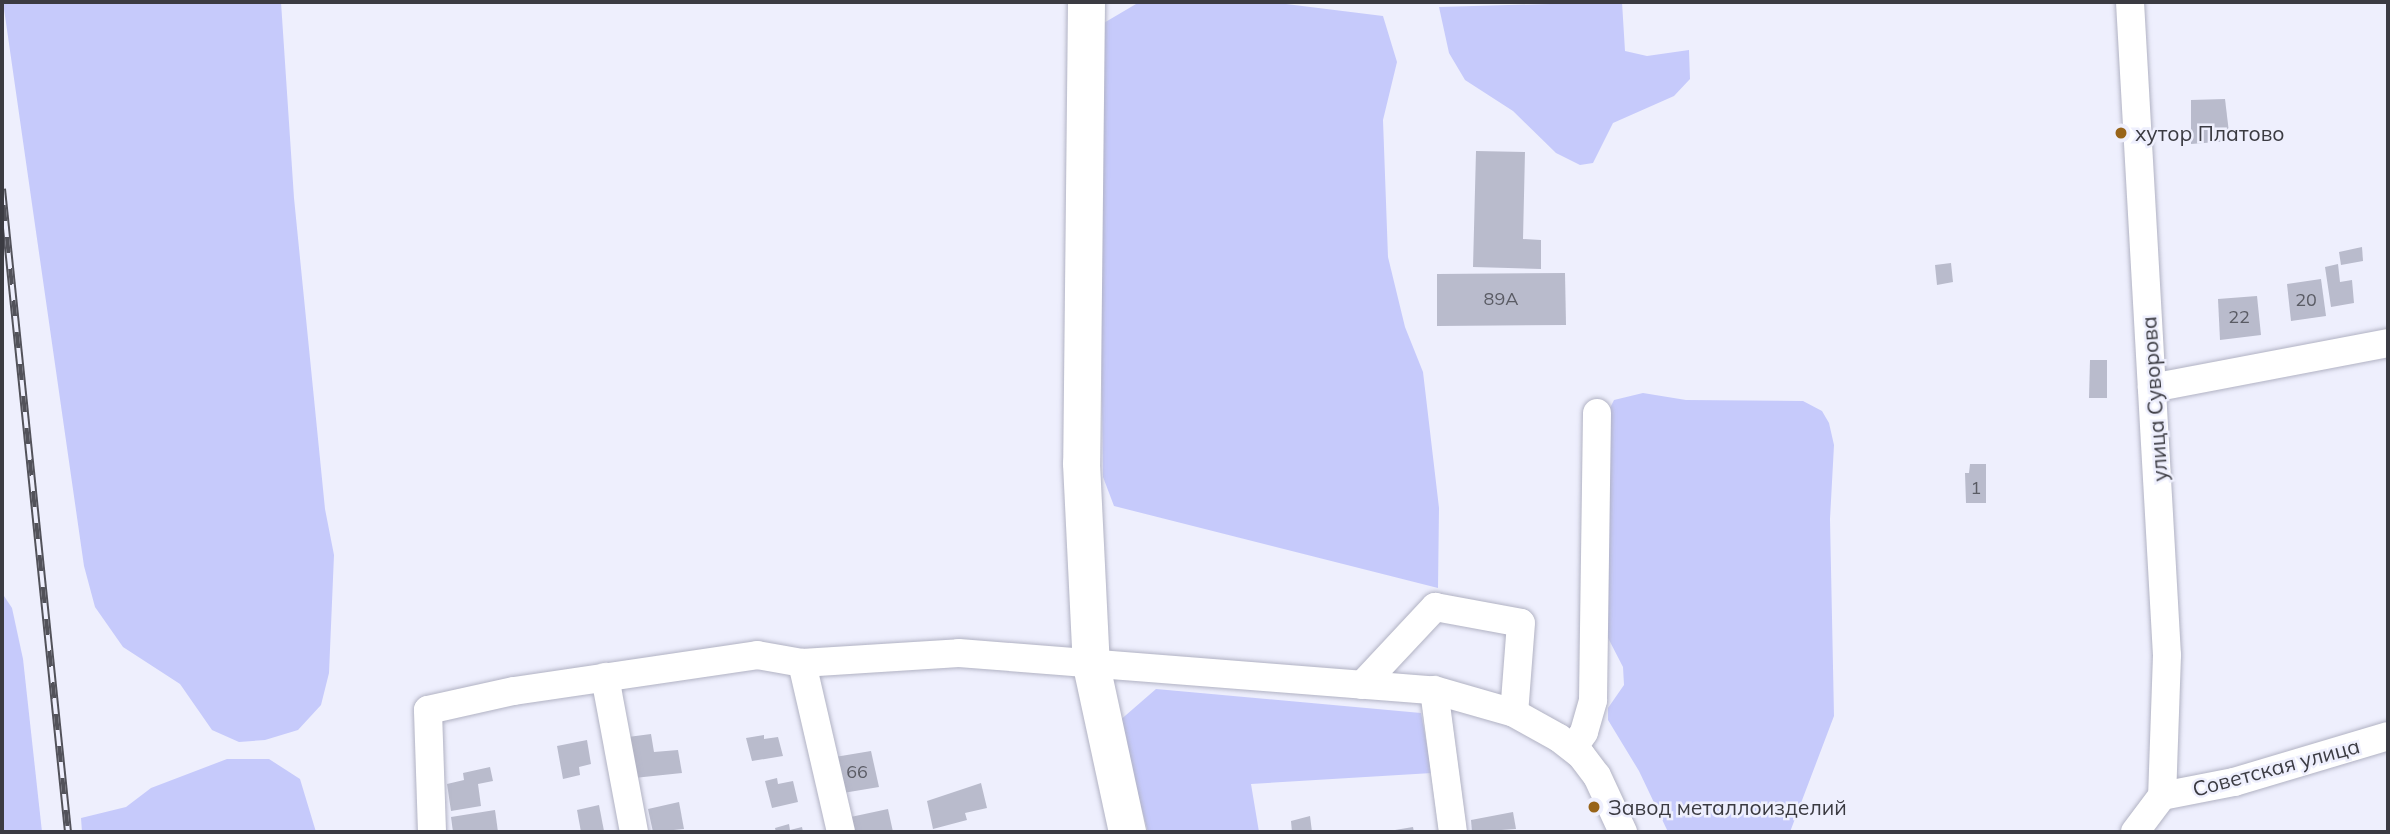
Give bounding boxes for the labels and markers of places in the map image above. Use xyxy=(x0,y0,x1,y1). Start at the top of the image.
place label: хутор Платово xyxy=(2135,120,2285,146)
marker: хутор Платово xyxy=(2113,125,2129,141)
place label: Завод металлоизделий xyxy=(1608,794,1847,820)
marker: Завод металлоизделий xyxy=(1586,799,1602,815)

